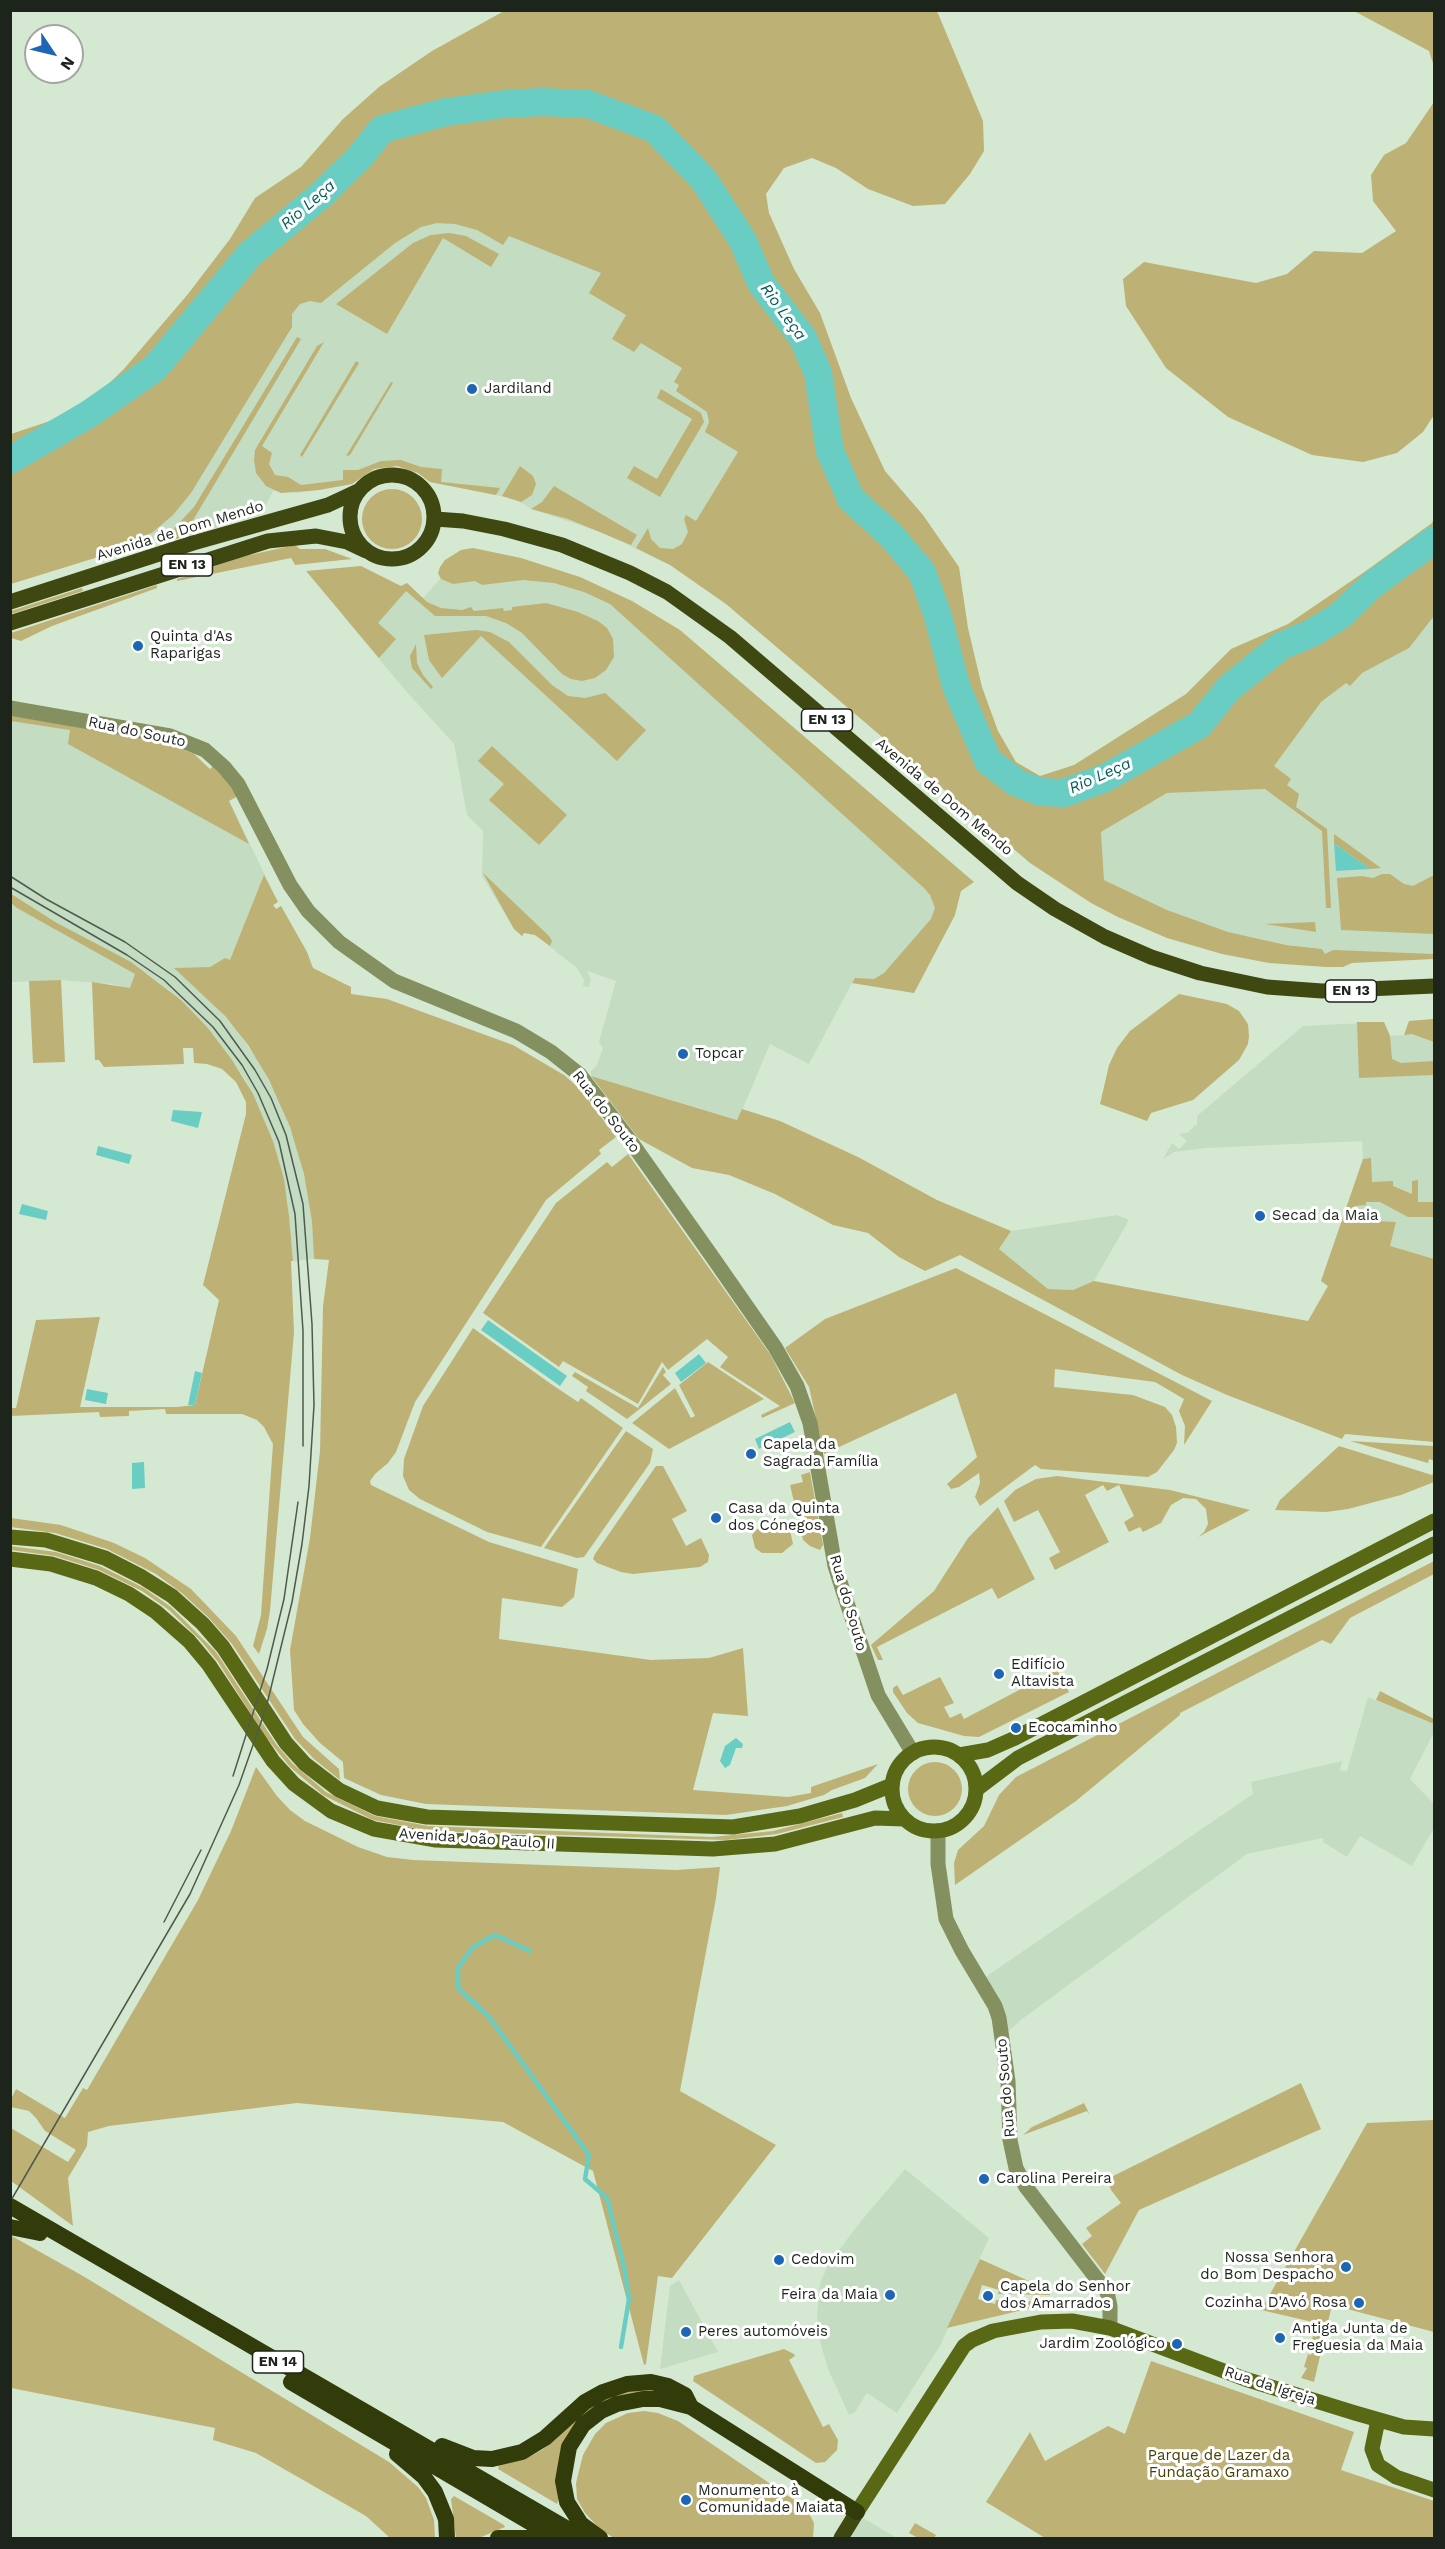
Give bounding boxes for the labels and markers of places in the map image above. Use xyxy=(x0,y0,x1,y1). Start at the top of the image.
place label: Jardiland xyxy=(484,380,552,398)
marker: Jardiland xyxy=(465,382,479,396)
place label: Quinta d'As Raparigas xyxy=(150,628,233,663)
marker: Quinta d'As Raparigas xyxy=(131,639,145,653)
place label: Topcar xyxy=(695,1045,744,1063)
marker: Topcar xyxy=(676,1047,690,1061)
place label: Secad da Maia xyxy=(1272,1207,1378,1225)
marker: Secad da Maia xyxy=(1253,1209,1267,1223)
place label: Capela da Sagrada Família xyxy=(763,1436,879,1471)
marker: Capela da Sagrada Família xyxy=(744,1447,758,1461)
place label: Casa da Quinta dos Cónegos, xyxy=(728,1500,840,1535)
marker: Casa da Quinta dos Cónegos, xyxy=(709,1511,723,1525)
place label: Edifício Altavista xyxy=(1011,1656,1074,1691)
marker: Edifício Altavista xyxy=(992,1667,1006,1681)
place label: Ecocaminho xyxy=(1028,1719,1117,1737)
marker: Ecocaminho xyxy=(1009,1721,1023,1735)
place label: Carolina Pereira xyxy=(996,2170,1112,2188)
marker: Carolina Pereira xyxy=(977,2172,991,2186)
place label: Nossa Senhora do Bom Despacho xyxy=(1200,2249,1334,2284)
place label: Cedovim xyxy=(791,2251,854,2269)
marker: Cedovim xyxy=(772,2253,786,2267)
marker: Nossa Senhora do Bom Despacho xyxy=(1339,2260,1353,2274)
place label: Capela do Senhor dos Amarrados xyxy=(1000,2278,1131,2313)
place label: Feira da Maia xyxy=(781,2286,878,2304)
marker: Feira da Maia xyxy=(883,2288,897,2302)
marker: Capela do Senhor dos Amarrados xyxy=(981,2289,995,2303)
place label: Cozinha D'Avó Rosa xyxy=(1204,2294,1347,2312)
marker: Cozinha D'Avó Rosa xyxy=(1352,2296,1366,2310)
place label: Antiga Junta de Freguesia da Maia xyxy=(1292,2320,1423,2355)
place label: Peres automóveis xyxy=(698,2323,828,2341)
marker: Peres automóveis xyxy=(679,2325,693,2339)
marker: Antiga Junta de Freguesia da Maia xyxy=(1273,2331,1287,2345)
place label: Jardim Zoológico xyxy=(1040,2335,1165,2353)
marker: Jardim Zoológico xyxy=(1170,2337,1184,2351)
place label: Monumento à Comunidade Maiata xyxy=(698,2482,843,2517)
marker: Monumento à Comunidade Maiata xyxy=(679,2493,693,2507)

